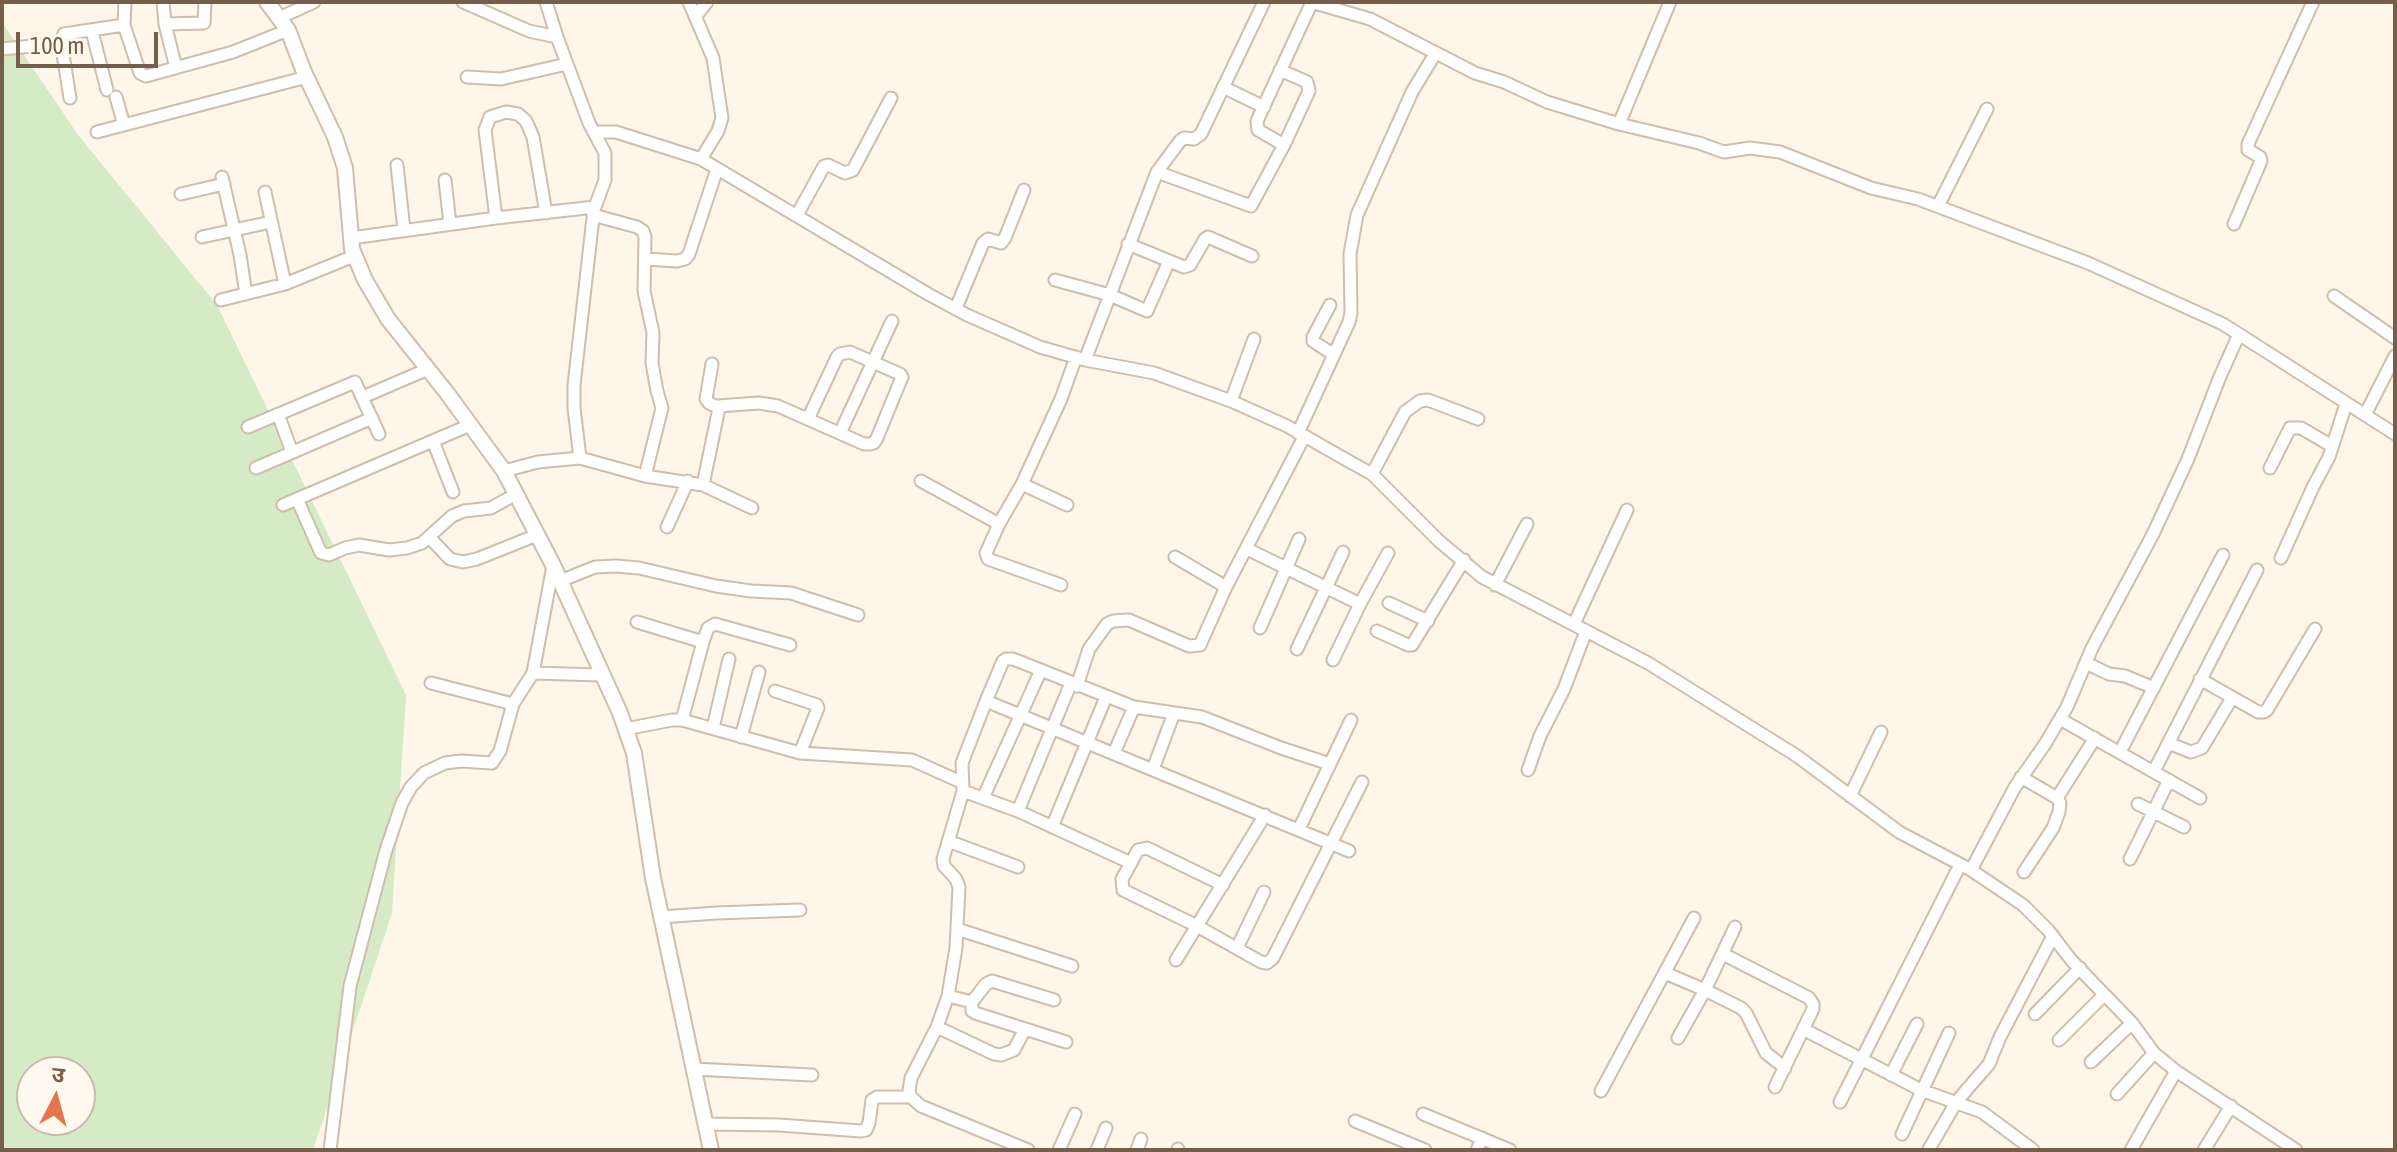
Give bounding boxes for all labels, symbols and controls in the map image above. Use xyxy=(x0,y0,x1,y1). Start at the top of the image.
scale bar xyxy=(20,16,162,66)
text: 100 m xyxy=(30,32,84,59)
north arrow xyxy=(16,1056,96,1136)
text: उ xyxy=(51,1061,66,1088)

